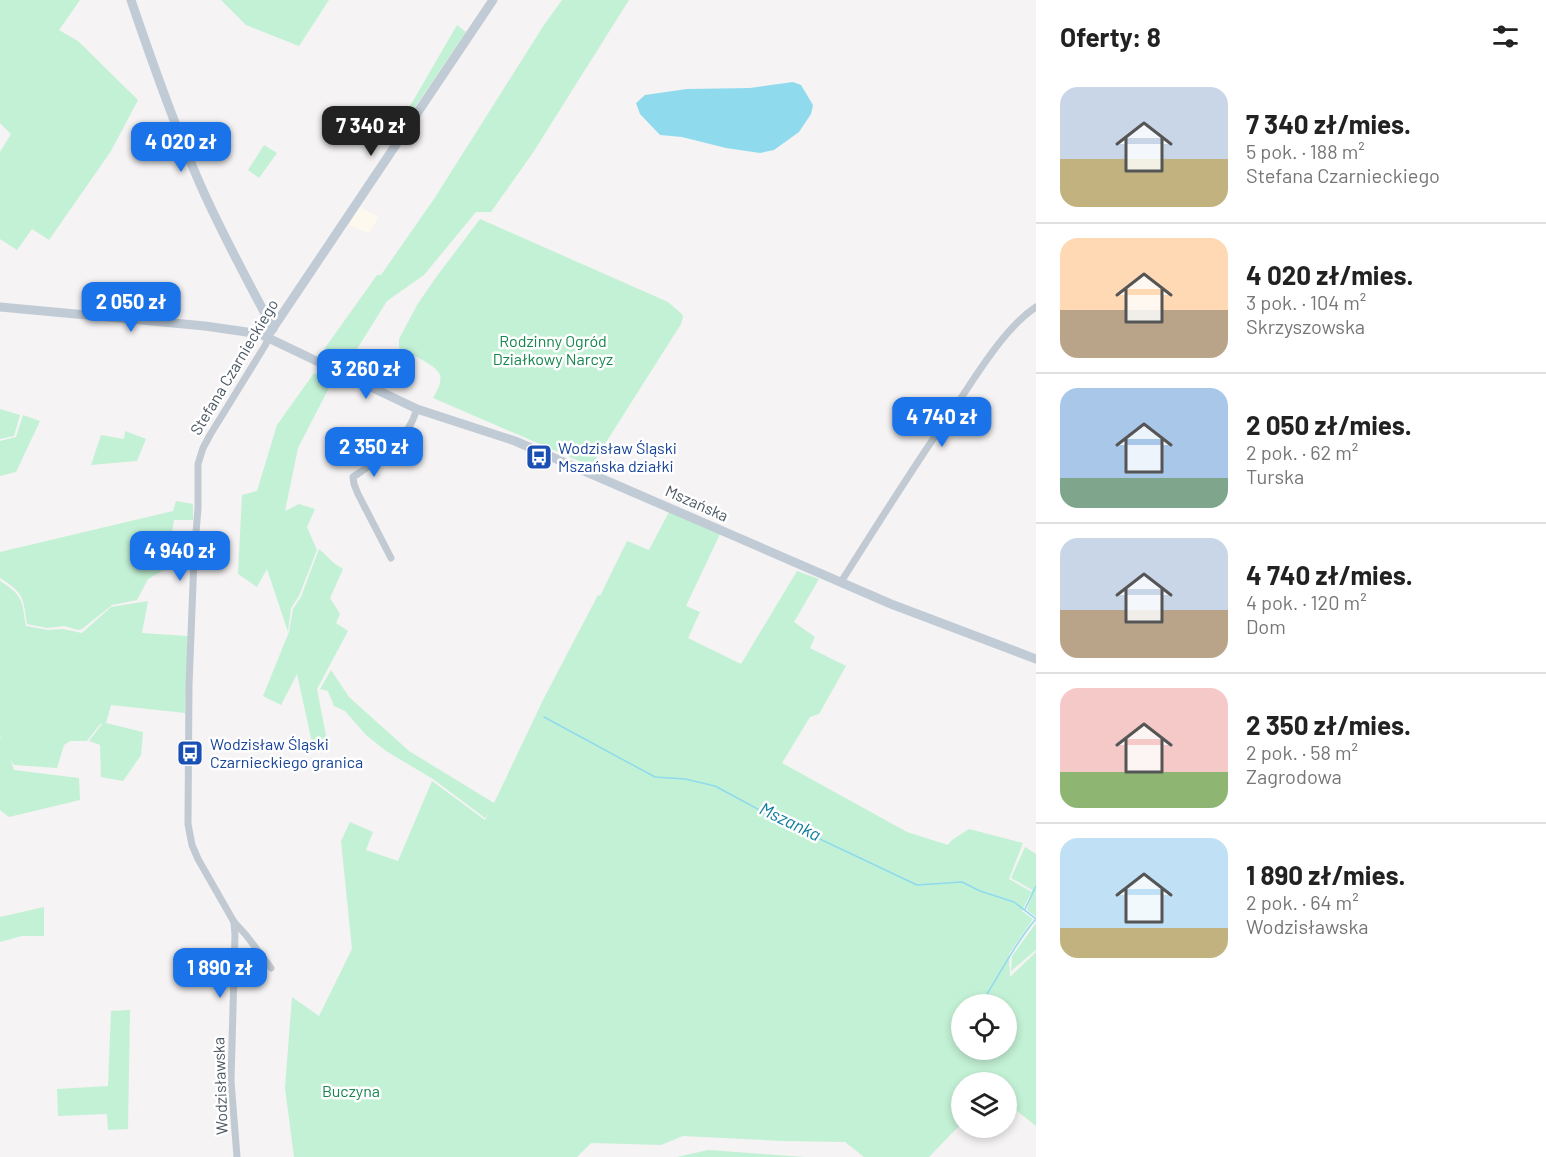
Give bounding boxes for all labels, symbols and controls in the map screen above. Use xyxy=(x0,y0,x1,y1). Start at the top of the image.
icon: filters xyxy=(1489,20,1522,53)
text: Oferty: 8 xyxy=(1060,21,1161,52)
pin: 7 340 zł xyxy=(309,106,433,157)
text: 7 340 zł/mies. xyxy=(1246,108,1411,139)
icon: home xyxy=(1108,111,1180,183)
text: 7 340 zł xyxy=(336,113,406,137)
pin: 4 020 zł xyxy=(119,122,243,173)
text: 4 020 zł xyxy=(145,129,217,153)
text: 5 pok. · 188 m² xyxy=(1246,139,1365,163)
text: Stefana Czarnieckiego xyxy=(1246,163,1440,187)
text: 4 020 zł/mies. xyxy=(1246,259,1414,290)
icon: home xyxy=(1108,262,1180,334)
pin: 2 050 zł xyxy=(69,282,193,333)
text: 2 050 zł xyxy=(96,289,166,313)
text: 3 pok. · 104 m² xyxy=(1246,290,1366,314)
street label: Stefana Czarnieckiego xyxy=(185,295,282,438)
text: Skrzyszowska xyxy=(1246,314,1365,338)
park label: Rodzinny Ogród Działkowy Narcyz xyxy=(493,331,613,368)
pin: 3 260 zł xyxy=(304,349,428,400)
text: 3 260 zł xyxy=(331,356,401,380)
pin: 4 740 zł xyxy=(880,397,1004,448)
text: 4 740 zł xyxy=(906,404,978,428)
text: 2 050 zł/mies. xyxy=(1246,409,1412,440)
icon: home xyxy=(1108,412,1180,484)
pin: 2 350 zł xyxy=(312,427,436,478)
text: 2 350 zł xyxy=(339,434,409,458)
place label: Wodzisław Śląski Mszańska działki xyxy=(558,438,677,475)
text: 2 pok. · 62 m² xyxy=(1246,440,1358,464)
bus stop icon: Wodzisław Śląski Mszańska działki xyxy=(524,442,554,472)
text: Turska xyxy=(1246,464,1304,488)
street label: Mszańska xyxy=(663,480,732,525)
pin: 4 940 zł xyxy=(118,531,242,582)
text: 4 940 zł xyxy=(144,538,216,562)
text: 4 740 zł/mies. xyxy=(1246,559,1413,590)
icon: home xyxy=(1108,562,1180,634)
text: 4 pok. · 120 m² xyxy=(1246,590,1367,614)
text: Dom xyxy=(1246,614,1286,638)
text: 2 350 zł/mies. xyxy=(1246,709,1411,740)
icon: home xyxy=(1108,712,1180,784)
place label: Wodzisław Śląski Czarnieckiego granica xyxy=(210,734,363,771)
bus stop icon: Wodzisław Śląski Czarnieckiego granica xyxy=(175,738,205,768)
text: 2 pok. · 58 m² xyxy=(1246,740,1358,764)
text: Zagrodowa xyxy=(1246,764,1342,788)
water label: Mszanka xyxy=(756,797,825,845)
text: 1 890 zł/mies. xyxy=(1246,859,1406,890)
icon: home xyxy=(1108,862,1180,934)
text: 2 pok. · 64 m² xyxy=(1246,890,1359,914)
text: Wodzisławska xyxy=(1246,914,1368,938)
pin: 1 890 zł xyxy=(158,948,282,999)
text: 1 890 zł xyxy=(187,955,253,979)
map controls xyxy=(951,994,1017,1138)
button: locate xyxy=(951,994,1017,1060)
street label: Wodzisławska xyxy=(208,1037,231,1135)
button: layers xyxy=(951,1072,1017,1138)
park label: Buczyna xyxy=(322,1081,380,1100)

